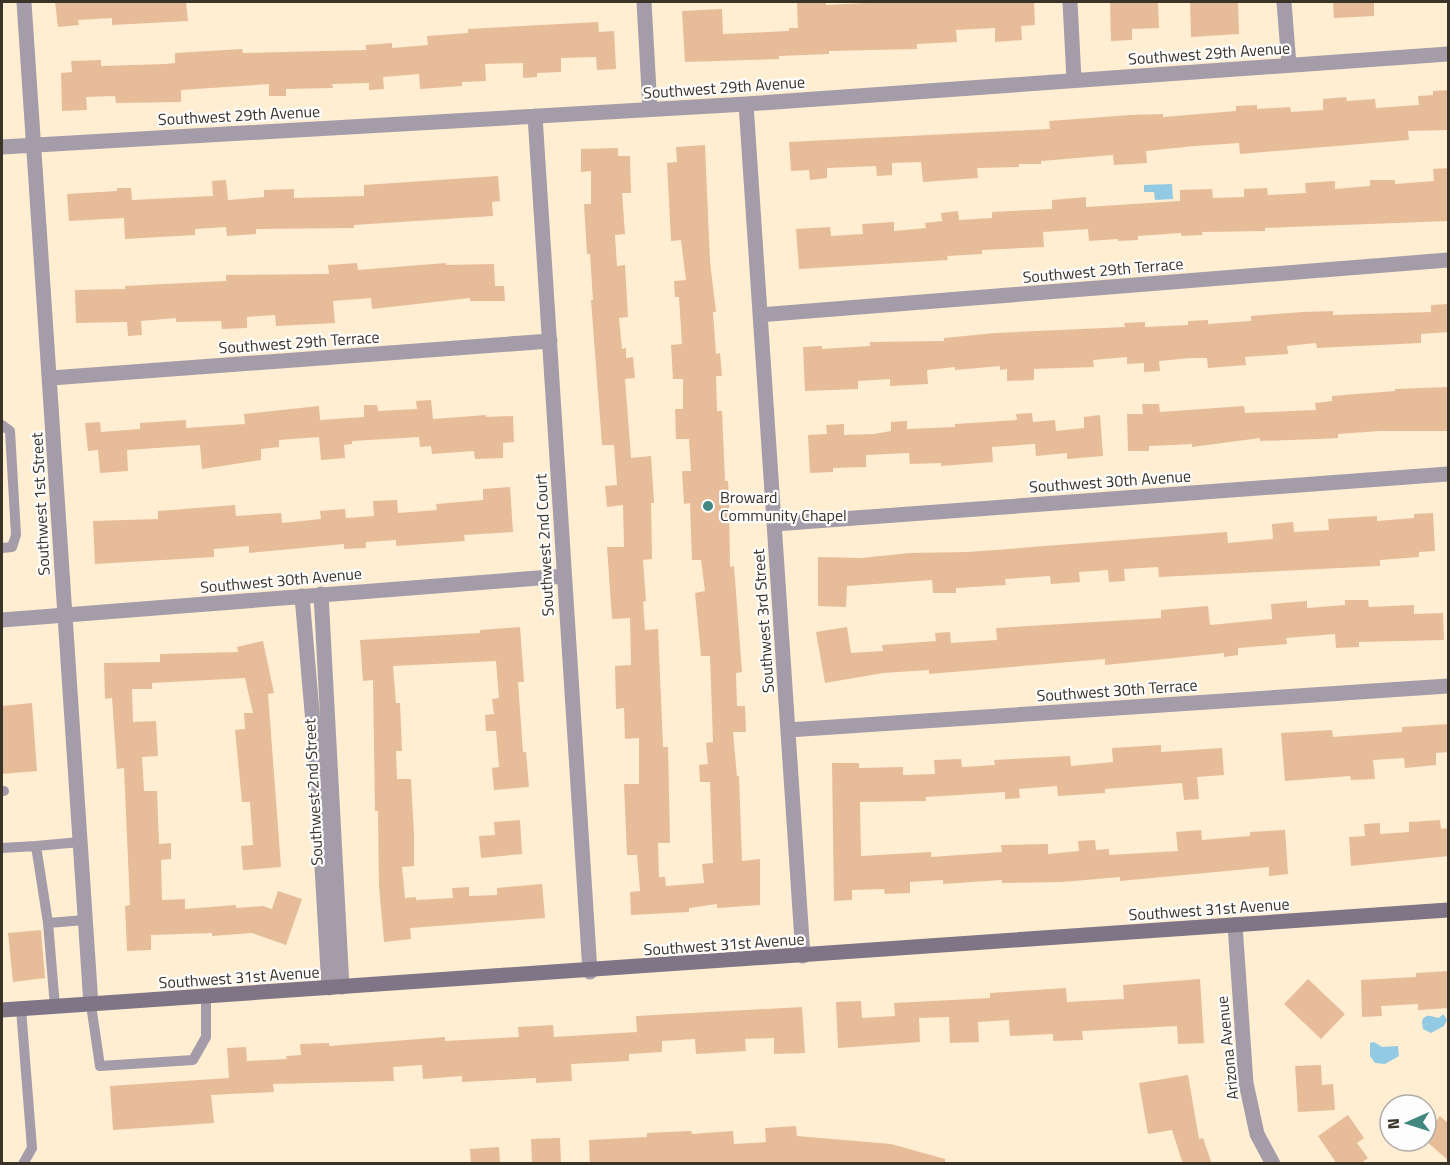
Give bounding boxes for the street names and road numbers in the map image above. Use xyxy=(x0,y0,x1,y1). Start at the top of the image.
street label: Southwest 29th Avenue xyxy=(1127,35,1291,71)
street label: Southwest 29th Avenue xyxy=(642,69,806,105)
street label: Southwest 29th Avenue xyxy=(157,99,321,131)
street label: Southwest 29th Terrace xyxy=(1022,251,1184,289)
street label: Southwest 29th Terrace xyxy=(218,324,380,360)
street label: Southwest 1st Street xyxy=(24,431,56,576)
street label: Southwest 30th Avenue xyxy=(1028,463,1192,499)
street label: Southwest 2nd Court xyxy=(528,473,560,617)
street label: Southwest 3rd Street xyxy=(746,548,780,694)
street label: Southwest 30th Avenue xyxy=(199,561,363,599)
street label: Southwest 30th Terrace xyxy=(1036,672,1198,708)
street label: Southwest 2nd Street xyxy=(297,717,329,866)
street label: Southwest 31st Avenue xyxy=(1128,891,1290,927)
street label: Southwest 31st Avenue xyxy=(643,926,805,962)
street label: Southwest 31st Avenue xyxy=(158,959,320,995)
street label: Arizona Avenue xyxy=(1210,995,1244,1101)

